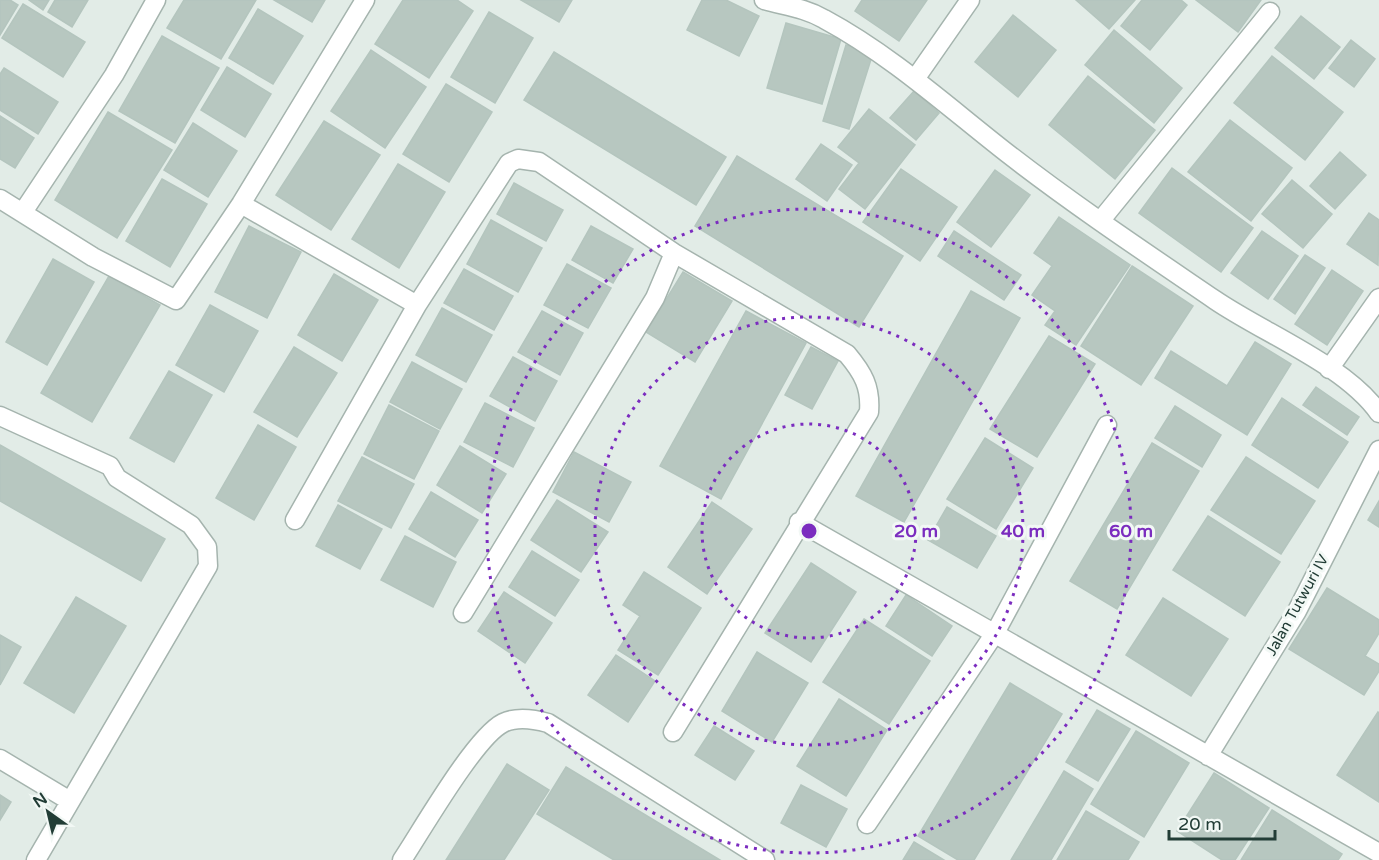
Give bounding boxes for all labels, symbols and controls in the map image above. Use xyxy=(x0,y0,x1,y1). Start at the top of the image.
text: 20 m xyxy=(894,520,938,542)
text: 40 m xyxy=(1001,520,1045,542)
text: 60 m xyxy=(1109,520,1153,542)
centre of rings xyxy=(799,521,819,541)
street label: Jalan Tutwuri IV xyxy=(1262,551,1332,659)
north arrow xyxy=(18,782,78,842)
text: N xyxy=(29,789,51,812)
scale bar xyxy=(1169,803,1276,841)
text: 20 m xyxy=(1178,813,1222,835)

